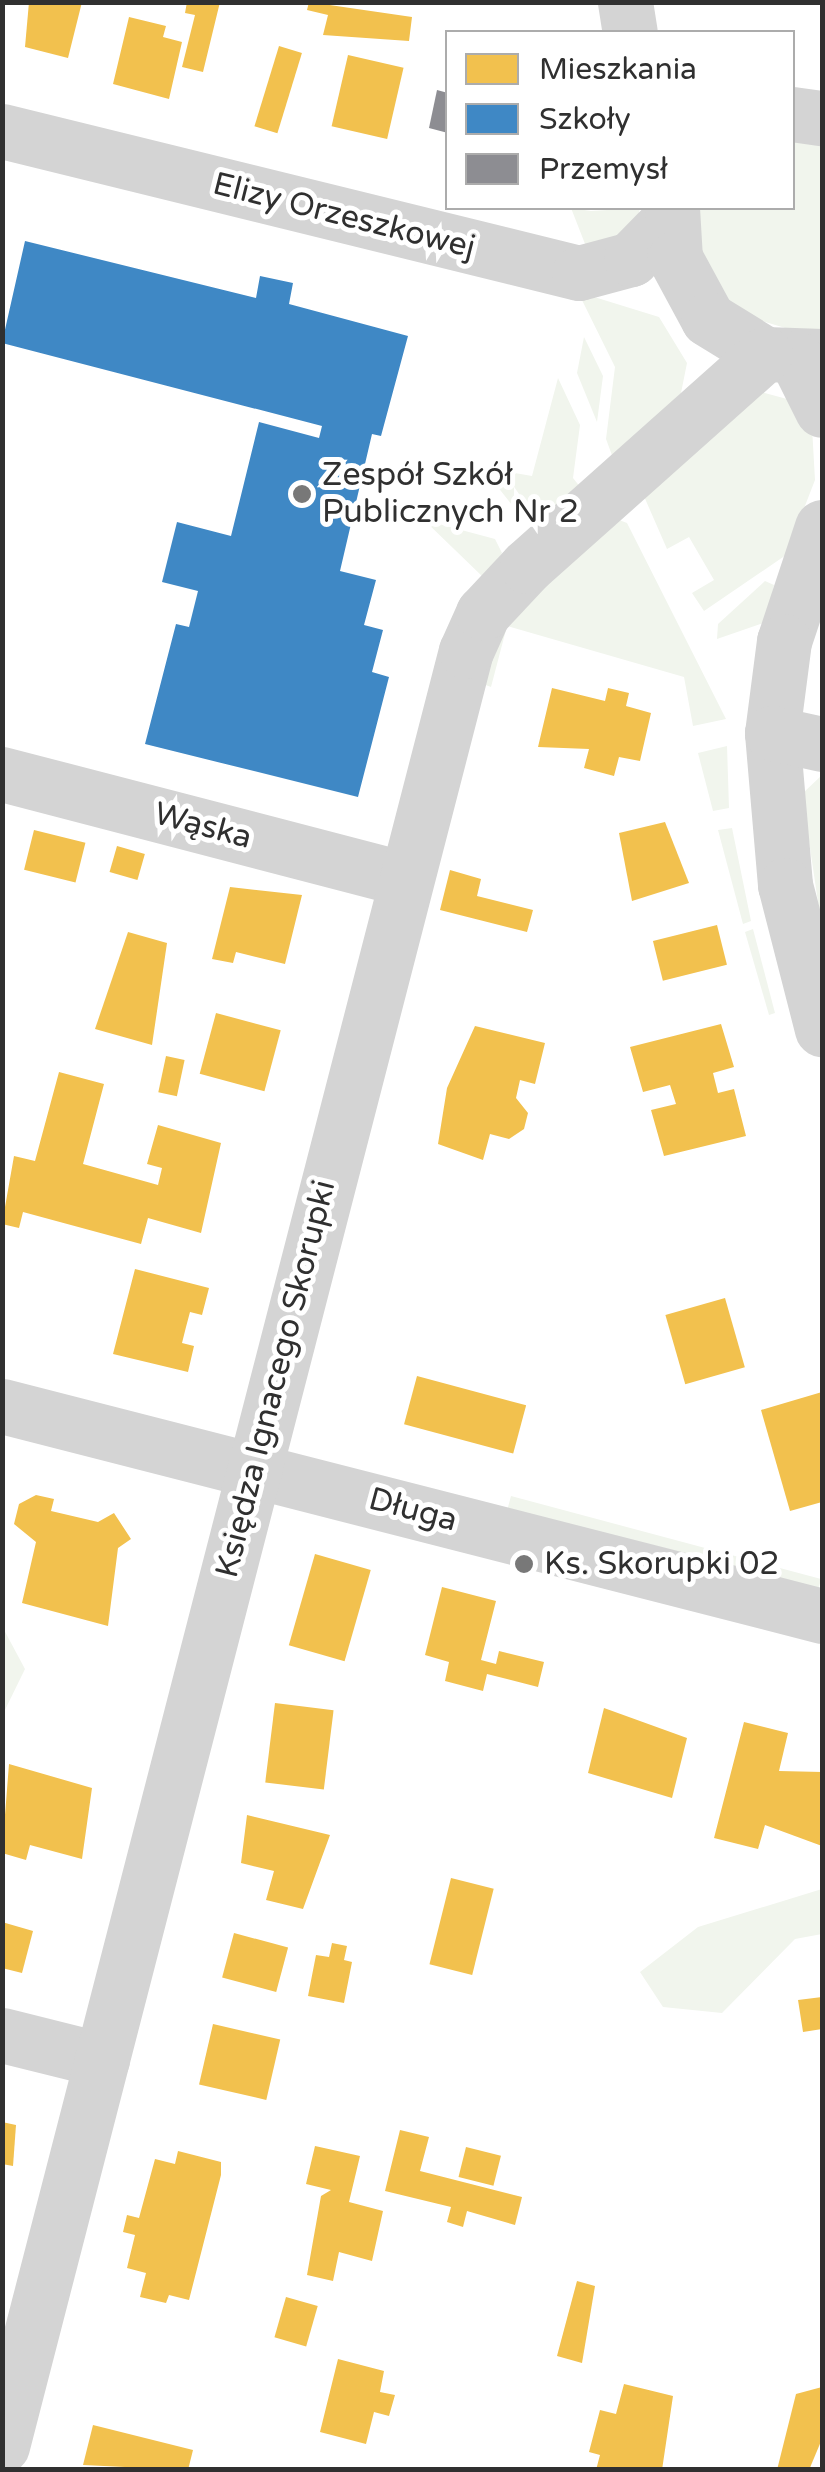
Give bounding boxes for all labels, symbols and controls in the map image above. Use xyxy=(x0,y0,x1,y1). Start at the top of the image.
legend xyxy=(445,30,795,210)
text: Mieszkania xyxy=(539,51,697,88)
text: Szkoły xyxy=(539,101,631,138)
text: Przemysł xyxy=(539,151,668,188)
street label: Elizy Orzeszkowej xyxy=(209,165,479,267)
place label: Zespół Szkół Publicznych Nr 2 xyxy=(322,457,579,532)
marker: Zespół Szkół Publicznych Nr 2 xyxy=(291,483,313,505)
street label: Wąska xyxy=(150,795,256,857)
street label: Księdza Ignacego Skorupki xyxy=(208,1176,344,1582)
street label: Długa xyxy=(365,1480,461,1540)
place label: Ks. Skorupki 02 xyxy=(544,1545,779,1583)
marker: Ks. Skorupki 02 xyxy=(513,1553,535,1575)

